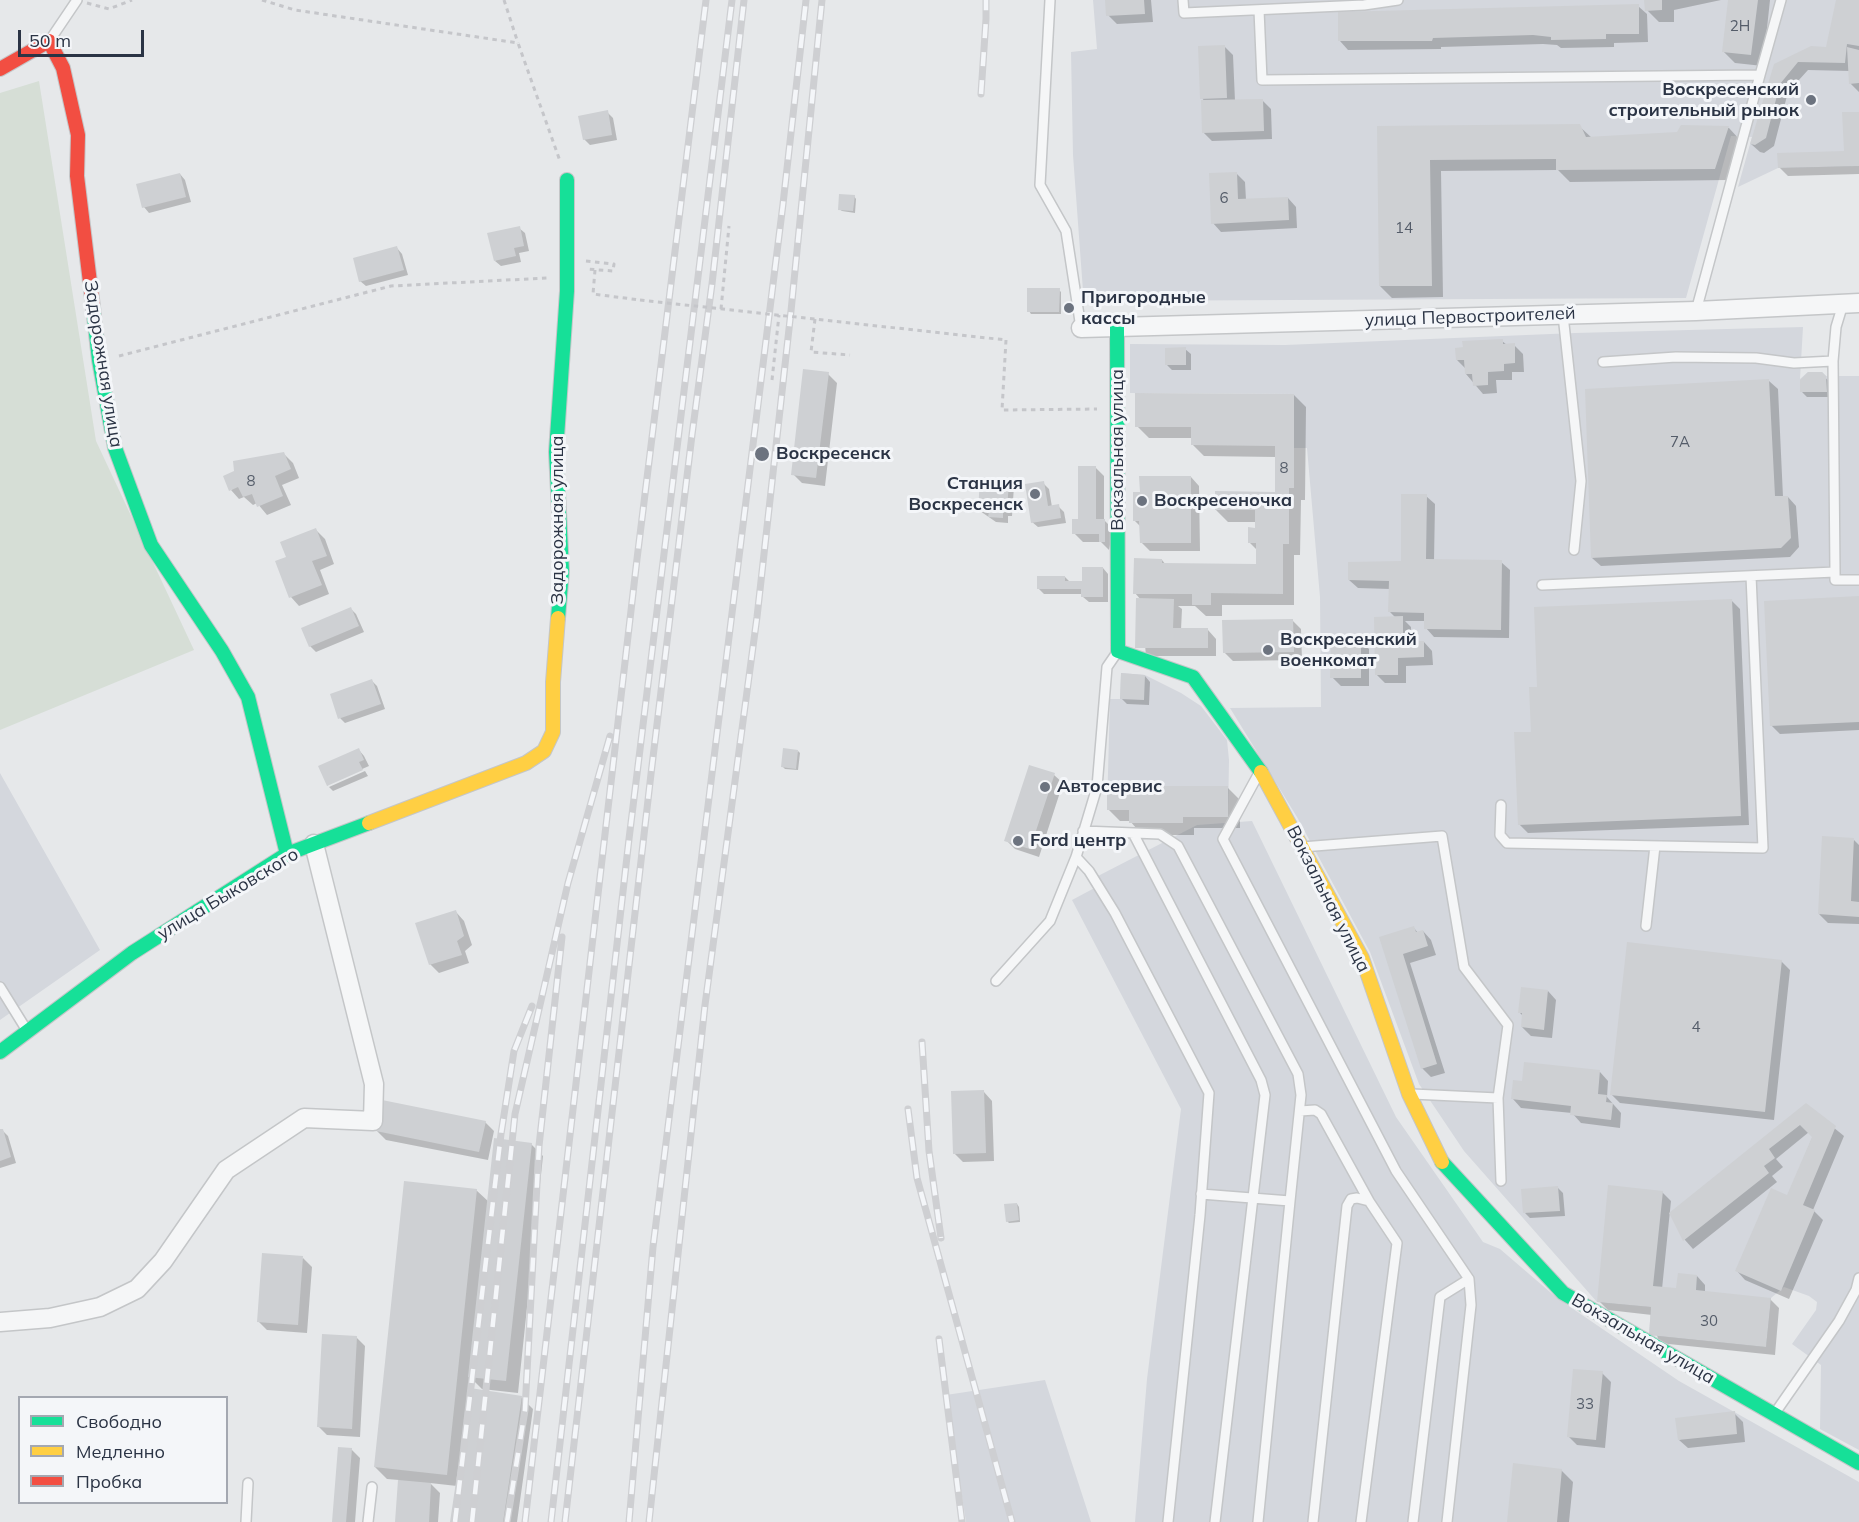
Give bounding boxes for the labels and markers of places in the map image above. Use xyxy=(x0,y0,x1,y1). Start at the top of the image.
place label: Воскресенский строительный рынок xyxy=(1608,79,1799,122)
marker: Воскресенский строительный рынок xyxy=(1804,93,1818,107)
place label: Пригородные кассы xyxy=(1081,287,1206,330)
marker: Пригородные кассы xyxy=(1062,301,1076,315)
place label: Воскресенск xyxy=(776,443,891,465)
marker: Воскресенск xyxy=(753,445,771,463)
place label: Станция Воскресенск xyxy=(908,473,1023,516)
marker: Станция Воскресенск xyxy=(1028,487,1042,501)
place label: Воскресеночка xyxy=(1154,490,1292,512)
marker: Воскресеночка xyxy=(1135,494,1149,508)
place label: Воскресенский военкомат xyxy=(1280,629,1417,672)
marker: Воскресенский военкомат xyxy=(1261,643,1275,657)
place label: Автосервис xyxy=(1057,776,1162,798)
marker: Автосервис xyxy=(1038,780,1052,794)
place label: Ford центр xyxy=(1030,830,1126,852)
marker: Ford центр xyxy=(1011,834,1025,848)

